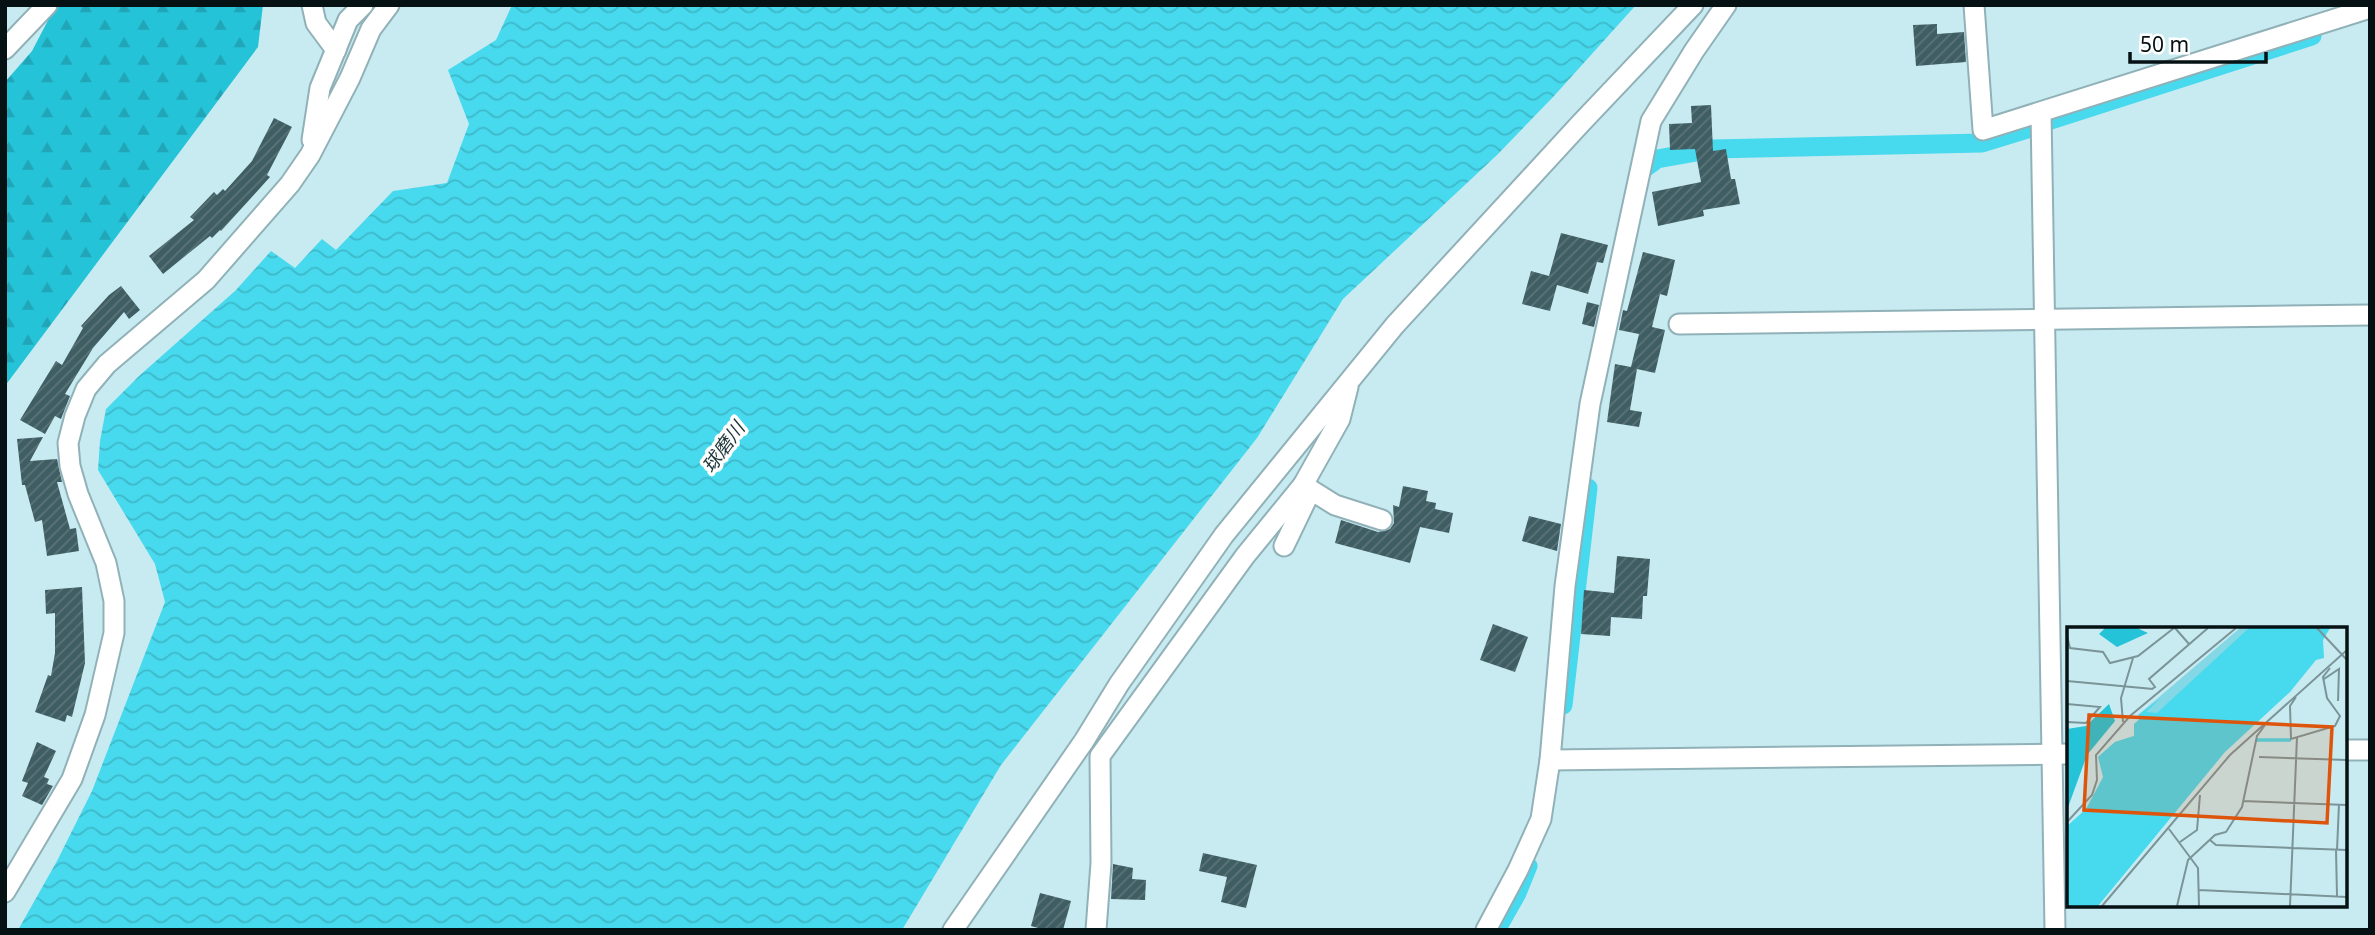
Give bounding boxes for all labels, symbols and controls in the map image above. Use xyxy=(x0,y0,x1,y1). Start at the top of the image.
scale bar xyxy=(2130,21,2266,65)
text: 50 m xyxy=(2140,30,2189,58)
water label: 球磨川 xyxy=(696,415,751,478)
inset map xyxy=(2067,627,2347,907)

